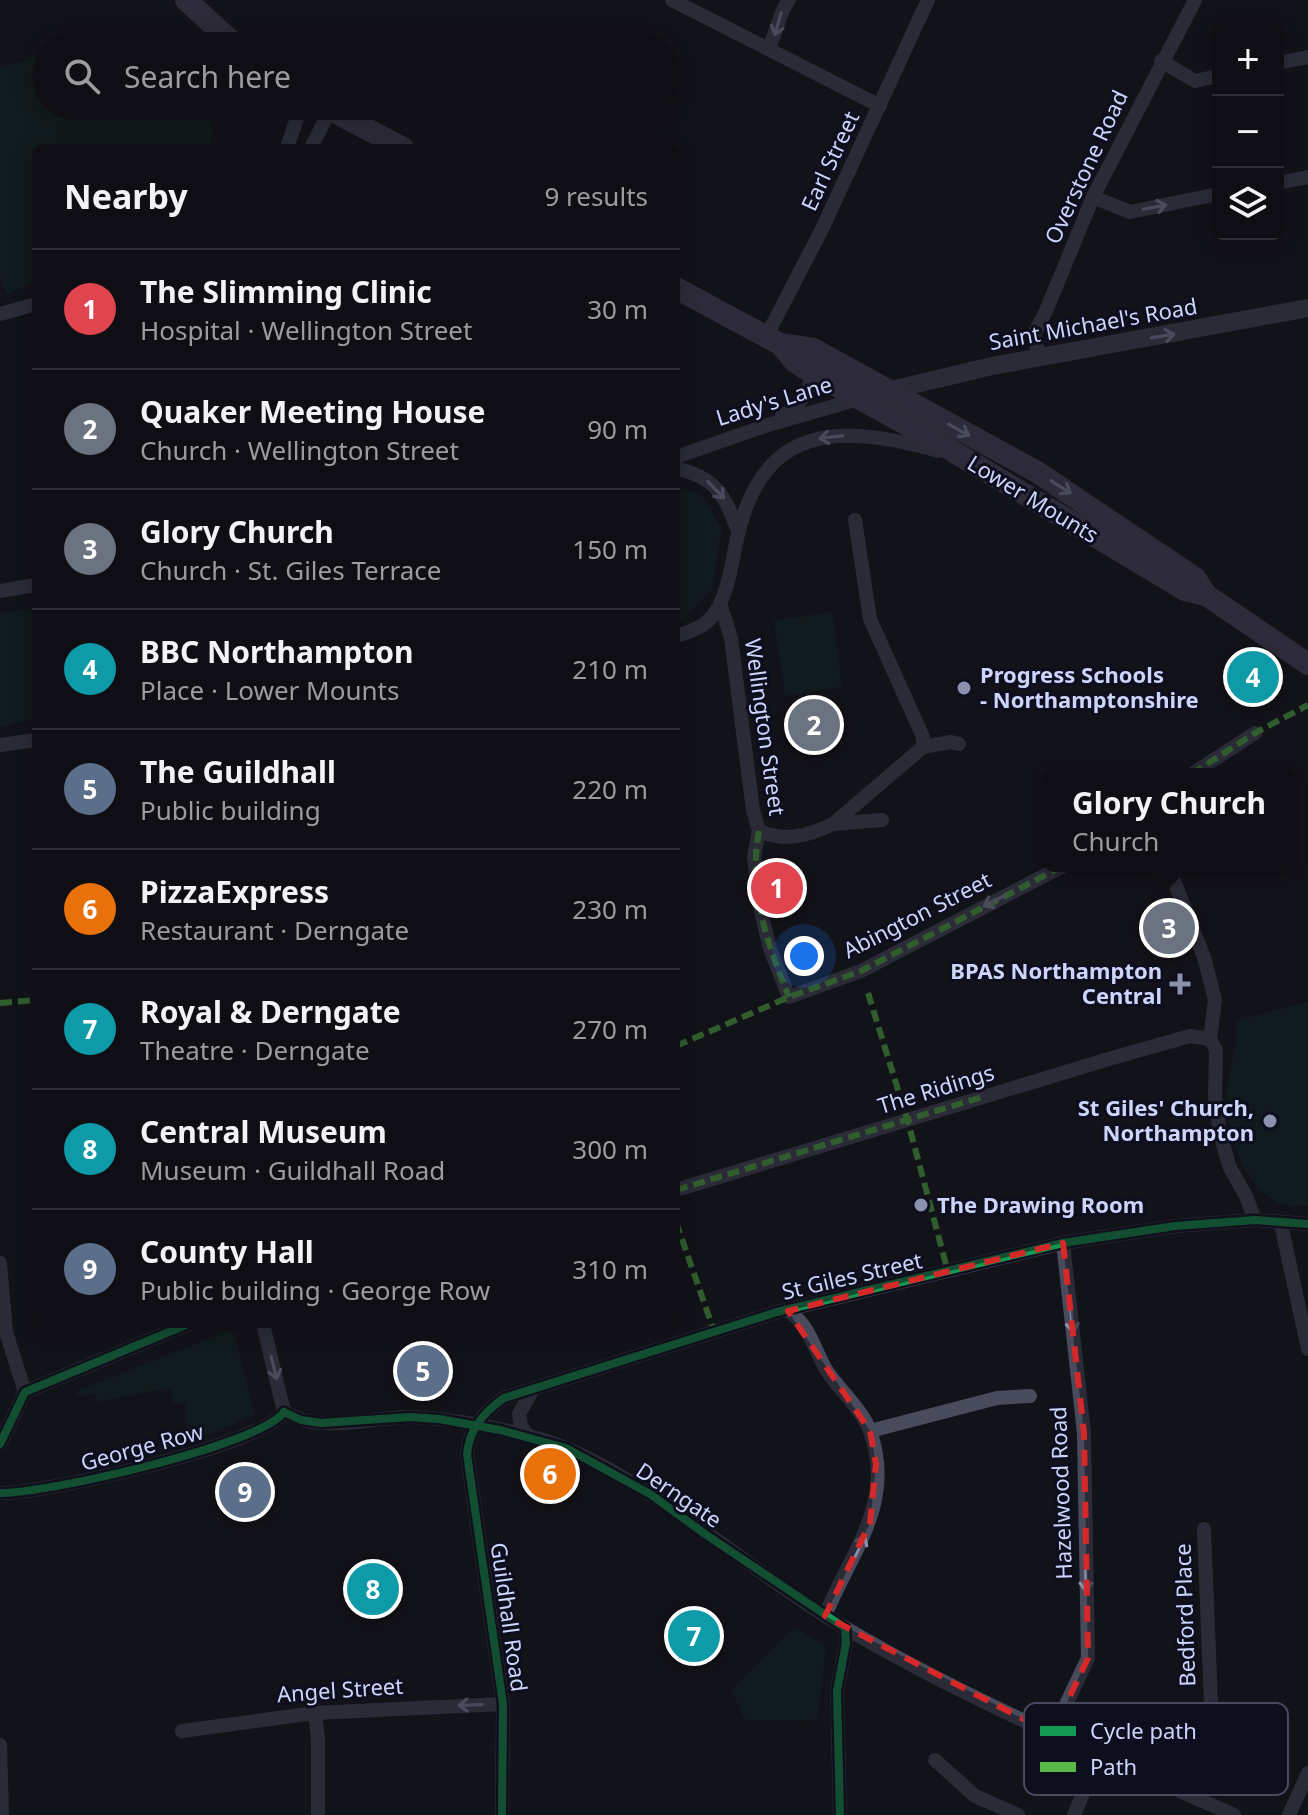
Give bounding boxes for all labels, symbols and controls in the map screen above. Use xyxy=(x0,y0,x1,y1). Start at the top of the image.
one-way arrow xyxy=(770,11,784,36)
map controls xyxy=(1212,24,1284,240)
button: + xyxy=(1212,24,1284,96)
search box xyxy=(32,32,680,120)
icon: search xyxy=(60,54,104,98)
text: Search here xyxy=(124,56,291,97)
street label: Overstone Road xyxy=(1036,85,1134,248)
button: − xyxy=(1212,96,1284,168)
street label: Earl Street xyxy=(793,106,865,215)
button: layers xyxy=(1212,168,1284,240)
text: Nearby xyxy=(64,173,188,219)
text: 9 results xyxy=(544,178,648,214)
one-way arrow xyxy=(1141,199,1167,214)
text: The Slimming Clinic xyxy=(140,271,432,312)
street label: Saint Michael's Road xyxy=(986,290,1199,356)
text: 1 xyxy=(83,291,97,327)
text: 30 m xyxy=(587,291,648,327)
text: Hospital · Wellington Street xyxy=(140,312,472,348)
one-way arrow xyxy=(1150,327,1175,342)
street label: Lady's Lane xyxy=(712,368,835,432)
text: Quaker Meeting House xyxy=(140,391,485,432)
text: 2 xyxy=(83,411,97,447)
text: 90 m xyxy=(587,411,648,447)
one-way arrow xyxy=(947,422,970,438)
one-way arrow xyxy=(818,429,845,444)
text: Church · Wellington Street xyxy=(140,432,459,468)
street label: Lower Mounts xyxy=(962,447,1105,549)
one-way arrow xyxy=(1049,479,1072,495)
one-way arrow xyxy=(707,480,726,500)
text: Glory Church xyxy=(140,511,334,552)
text: 3 xyxy=(83,531,97,567)
text: 150 m xyxy=(572,531,648,567)
text: Church · St. Giles Terrace xyxy=(140,552,441,588)
text: BBC Northampton xyxy=(140,631,413,672)
street label: Wellington Street xyxy=(739,636,793,817)
pin: 4 xyxy=(1227,647,1279,707)
text: 4 xyxy=(83,651,97,687)
text: 210 m xyxy=(572,651,648,687)
place label: Progress Schools - Northamptonshire xyxy=(980,659,1199,714)
text: Place · Lower Mounts xyxy=(140,672,399,708)
marker: Progress Schools - Northamptonshire xyxy=(955,679,973,697)
pin: 2 xyxy=(788,695,840,755)
text: The Guildhall xyxy=(140,751,336,792)
popup xyxy=(1043,768,1295,872)
text: 5 xyxy=(83,771,97,807)
text: 220 m xyxy=(572,771,648,807)
text: Glory Church xyxy=(1072,782,1266,823)
text: Public building xyxy=(140,792,321,828)
text: Church xyxy=(1072,823,1159,859)
pin: 1 xyxy=(751,858,803,918)
street label: Abington Street xyxy=(837,864,996,964)
text: PizzaExpress xyxy=(140,871,329,912)
text: 6 xyxy=(83,891,97,927)
text: 230 m xyxy=(572,891,648,927)
one-way arrow xyxy=(982,894,1006,910)
pin: 3 xyxy=(1143,898,1195,958)
text: Restaurant · Derngate xyxy=(140,912,409,948)
your location xyxy=(784,936,824,976)
place label: BPAS Northampton Central xyxy=(950,955,1162,1010)
marker: BPAS Northampton Central xyxy=(1169,973,1191,995)
text: Royal & Derngate xyxy=(140,991,401,1032)
text: 7 xyxy=(83,1011,97,1047)
text: 270 m xyxy=(572,1011,648,1047)
text: Theatre · Derngate xyxy=(140,1032,370,1068)
street label: The Ridings xyxy=(874,1056,998,1120)
place label: St Giles' Church, Northampton xyxy=(1078,1092,1254,1147)
text: Central Museum xyxy=(140,1111,387,1152)
marker: St Giles' Church, Northampton xyxy=(1261,1112,1279,1130)
text: 8 xyxy=(83,1131,97,1167)
text: 300 m xyxy=(572,1131,648,1167)
text: Museum · Guildhall Road xyxy=(140,1152,445,1188)
place label: The Drawing Room xyxy=(937,1189,1144,1219)
marker: The Drawing Room xyxy=(912,1196,930,1214)
text: County Hall xyxy=(140,1231,314,1272)
street label: St Giles Street xyxy=(779,1244,925,1306)
text: 9 xyxy=(83,1251,97,1287)
text: 310 m xyxy=(572,1251,648,1287)
text: Public building · George Row xyxy=(140,1272,490,1308)
one-way arrow xyxy=(1064,1307,1079,1334)
pin: 5 xyxy=(397,1341,449,1401)
one-way arrow xyxy=(268,1354,283,1380)
street label: Hazelwood Road xyxy=(1042,1406,1078,1580)
street label: George Row xyxy=(77,1415,207,1477)
pin: 6 xyxy=(524,1444,576,1504)
street label: Derngate xyxy=(631,1455,728,1534)
pin: 9 xyxy=(219,1462,271,1522)
one-way arrow xyxy=(853,1535,868,1559)
street label: Guildhall Road xyxy=(485,1540,535,1693)
street label: Bedford Place xyxy=(1167,1543,1201,1687)
pin: 8 xyxy=(347,1559,399,1619)
one-way arrow xyxy=(1079,1566,1094,1593)
pin: 7 xyxy=(668,1606,720,1666)
street label: Angel Street xyxy=(276,1670,404,1708)
one-way arrow xyxy=(457,1698,484,1713)
legend xyxy=(1024,1703,1288,1795)
text: Cycle path xyxy=(1090,1715,1197,1745)
text: Path xyxy=(1090,1751,1137,1781)

